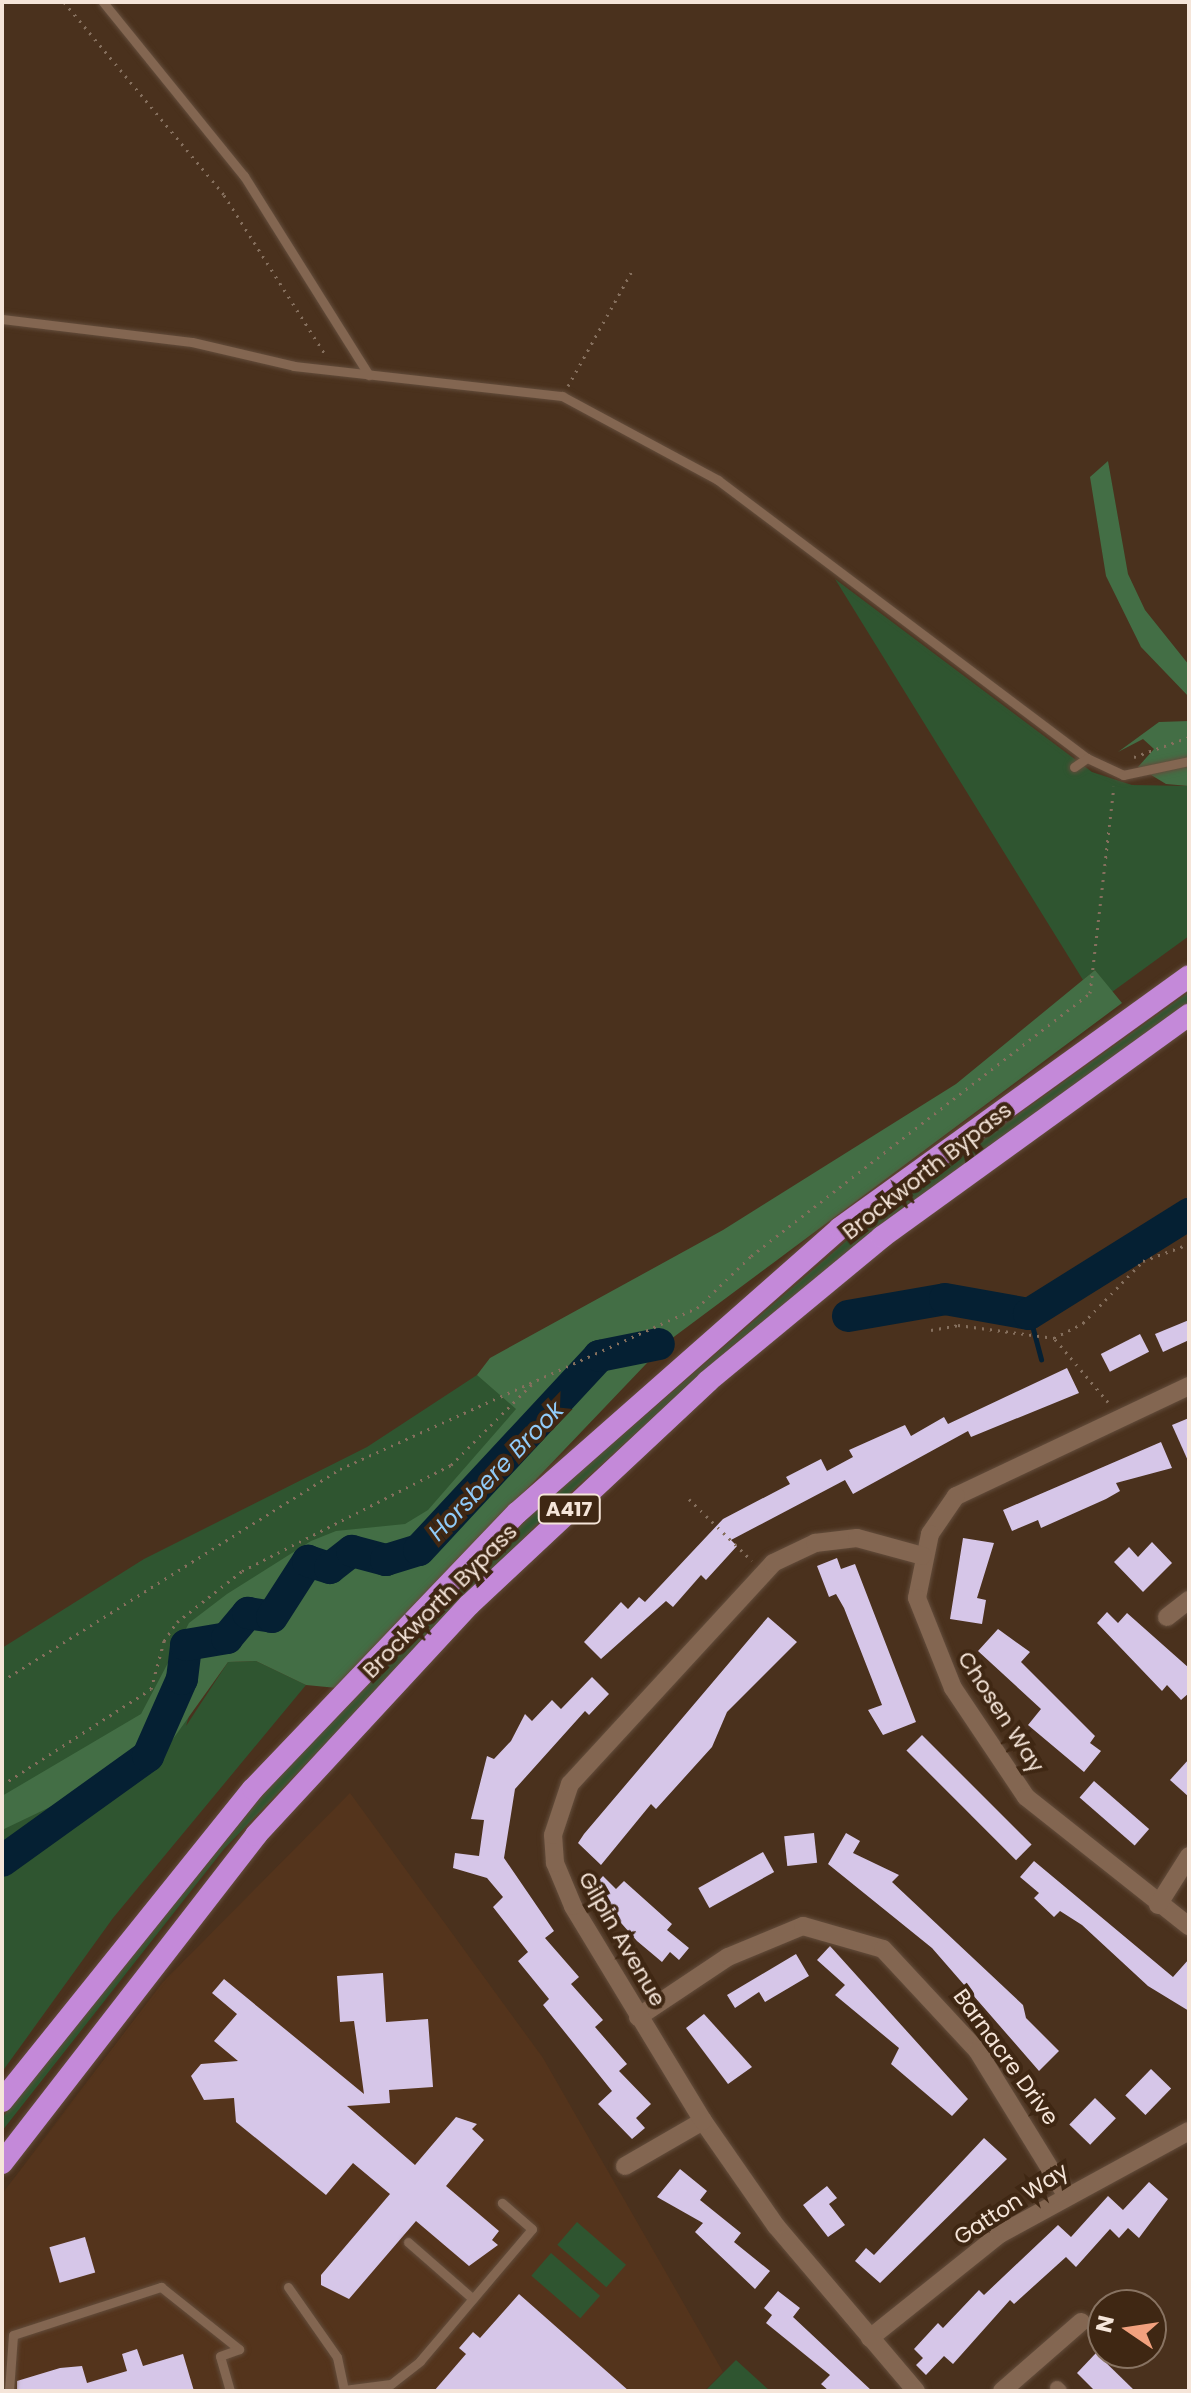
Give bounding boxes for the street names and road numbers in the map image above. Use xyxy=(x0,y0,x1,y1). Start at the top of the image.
street label: Brockworth Bypass xyxy=(837,1097,1017,1245)
road number: A417 xyxy=(537,1493,601,1525)
street label: Brockworth Bypass xyxy=(357,1518,523,1684)
street label: Chosen Way xyxy=(952,1647,1050,1777)
street label: Gilpin Avenue xyxy=(573,1867,671,2011)
street label: Barnacre Drive xyxy=(948,1984,1064,2130)
street label: Gatton Way xyxy=(949,2157,1073,2251)

